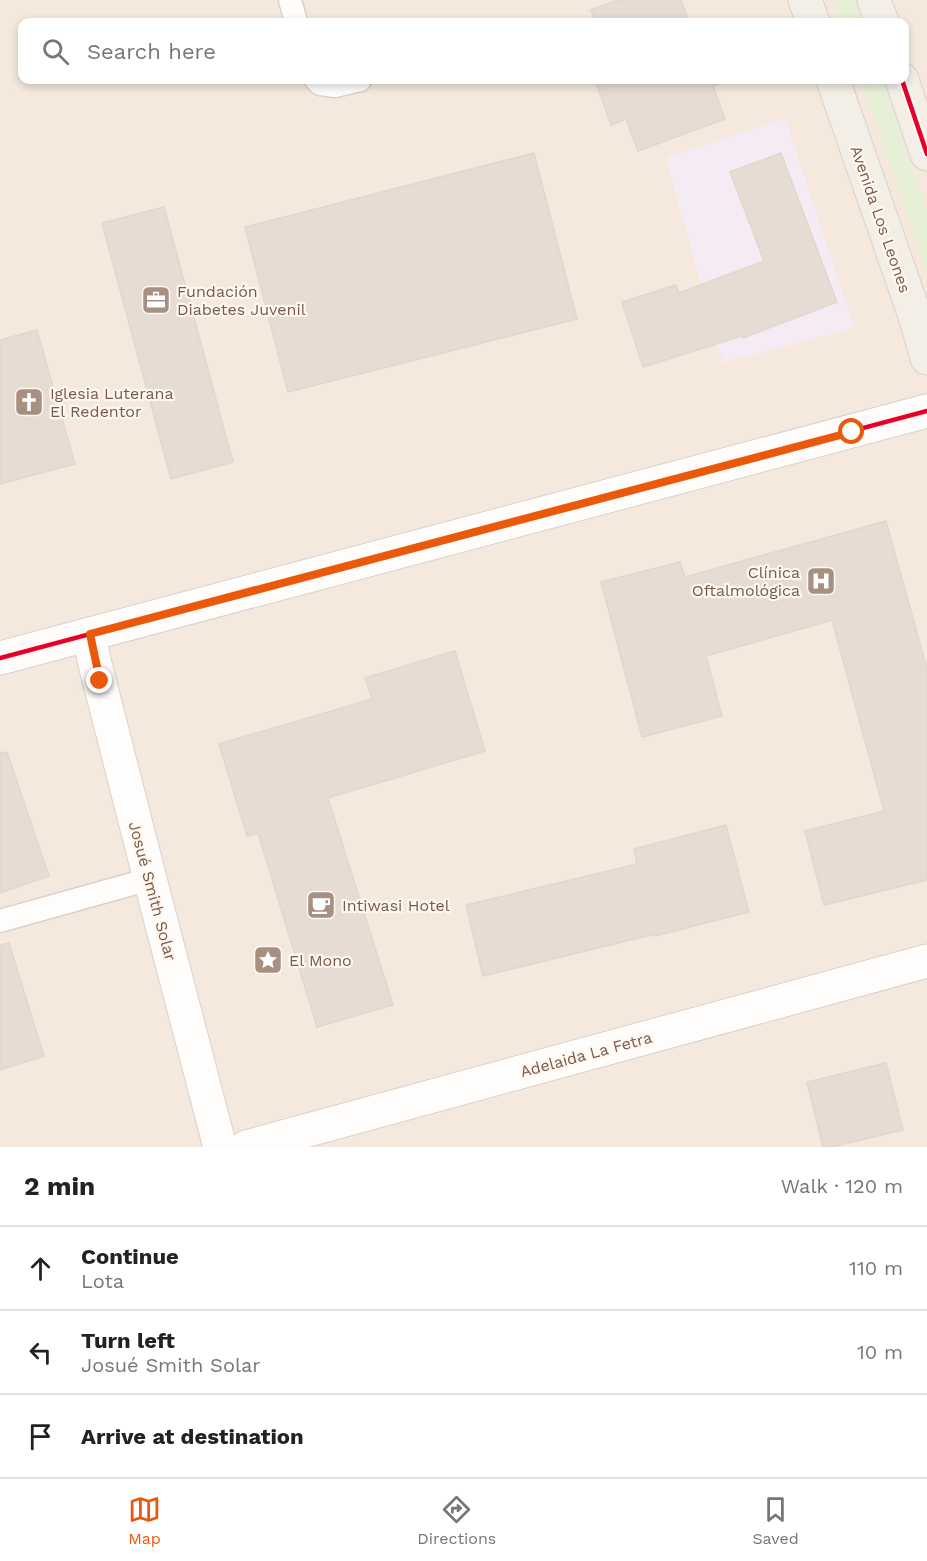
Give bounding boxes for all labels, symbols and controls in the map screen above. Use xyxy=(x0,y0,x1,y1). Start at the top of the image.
search box xyxy=(18,18,909,84)
icon: search xyxy=(39,35,72,68)
text: Search here xyxy=(87,39,216,64)
street label: Avenida Los Leones xyxy=(846,143,915,295)
place label: Fundación Diabetes Juvenil xyxy=(177,282,306,319)
office icon: Fundación Diabetes Juvenil xyxy=(140,284,172,316)
place label: Iglesia Luterana El Redentor xyxy=(50,384,174,421)
church icon: Iglesia Luterana El Redentor xyxy=(13,386,45,418)
route start xyxy=(838,418,864,444)
place label: Clínica Oftalmológica xyxy=(692,563,800,600)
hospital icon: Clínica Oftalmológica xyxy=(805,565,837,597)
route end xyxy=(86,667,112,693)
street label: Josué Smith Solar xyxy=(125,819,180,963)
cafe icon: Intiwasi Hotel xyxy=(305,889,337,921)
place label: Intiwasi Hotel xyxy=(342,896,450,915)
place icon: El Mono xyxy=(252,944,284,976)
place label: El Mono xyxy=(289,951,352,970)
street label: Adelaida La Fetra xyxy=(518,1028,654,1081)
text: 2 min xyxy=(24,1171,95,1201)
text: Walk · 120 m xyxy=(781,1174,903,1198)
text: Continue xyxy=(81,1244,179,1269)
icon: ahead xyxy=(24,1252,57,1285)
text: 110 m xyxy=(849,1256,903,1280)
text: Lota xyxy=(81,1269,124,1293)
text: Turn left xyxy=(81,1328,175,1353)
icon: left xyxy=(24,1336,57,1369)
text: 10 m xyxy=(857,1340,903,1364)
text: Josué Smith Solar xyxy=(81,1353,261,1377)
icon: arrive xyxy=(24,1420,57,1453)
text: Arrive at destination xyxy=(81,1424,304,1449)
tab: Map xyxy=(128,1493,161,1548)
tab: Directions xyxy=(417,1493,496,1548)
tab: Saved xyxy=(752,1493,799,1548)

